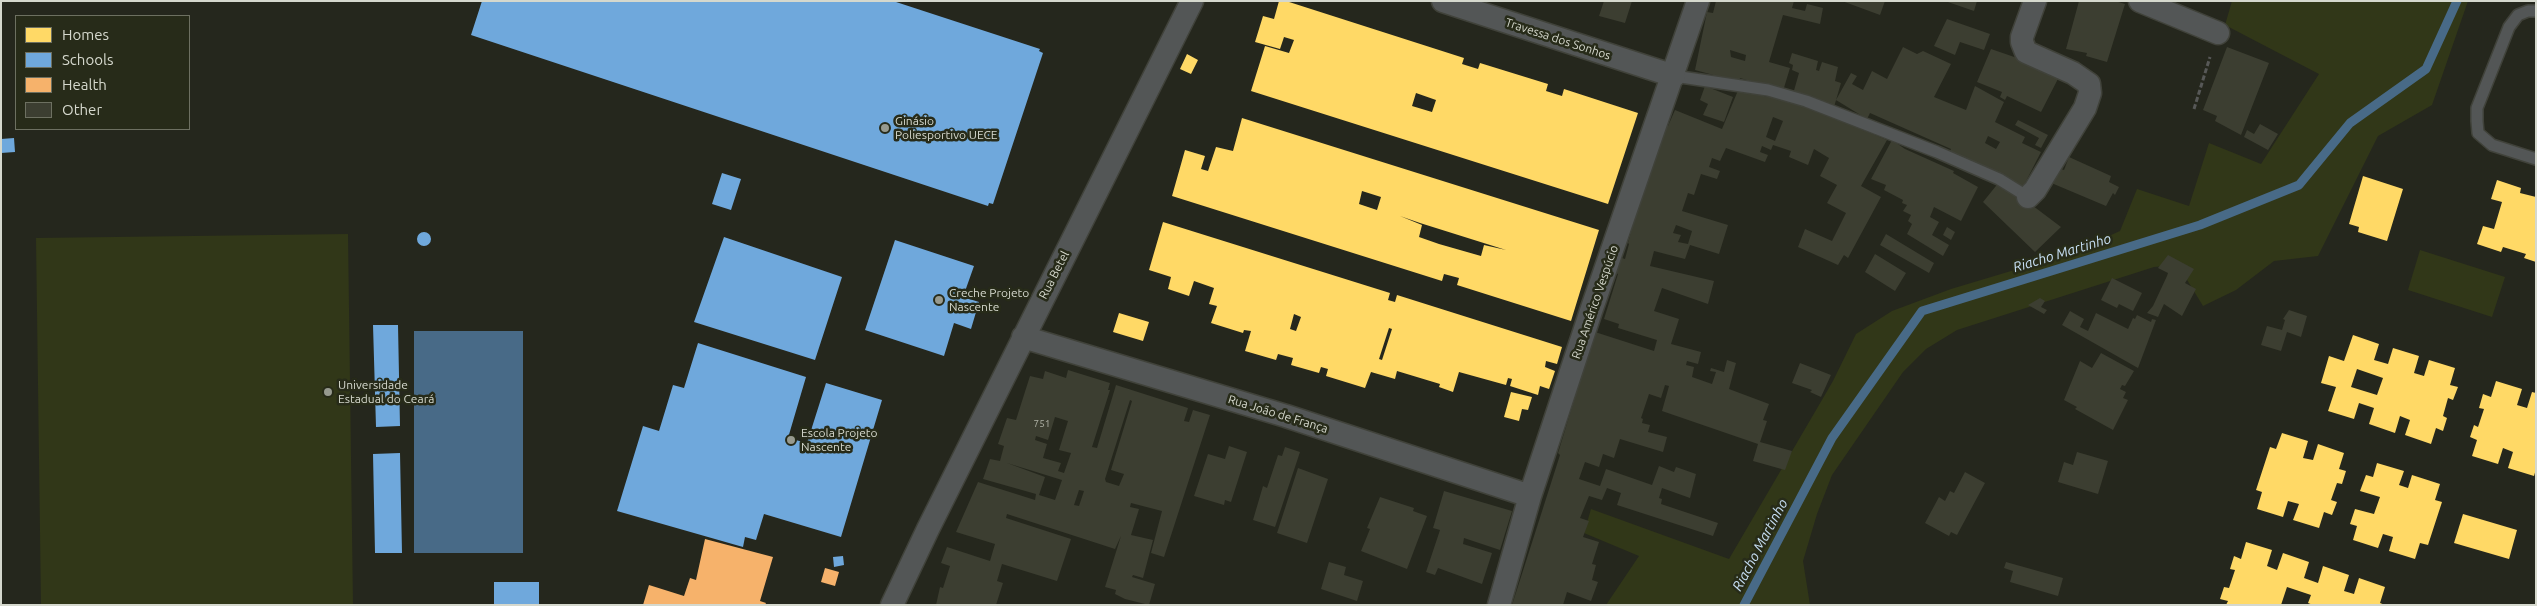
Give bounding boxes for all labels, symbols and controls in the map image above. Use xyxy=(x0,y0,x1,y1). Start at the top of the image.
legend xyxy=(15,15,190,130)
street label: Travessa dos Sonhos xyxy=(1503,15,1613,63)
text: Homes xyxy=(62,26,109,43)
text: Schools xyxy=(62,51,113,68)
text: Health xyxy=(62,76,107,93)
text: Other xyxy=(62,101,102,118)
place label: Ginásio Poliesportivo UECE xyxy=(895,114,998,142)
marker: Ginásio Poliesportivo UECE xyxy=(879,122,891,134)
water label: Riacho Martinho xyxy=(2011,230,2113,276)
street label: Rua Américo Vespúcio xyxy=(1569,243,1621,361)
street label: Rua Betel xyxy=(1036,249,1072,301)
place label: Creche Projeto Nascente xyxy=(949,286,1029,314)
marker: Creche Projeto Nascente xyxy=(933,294,945,306)
place label: Universidade Estadual do Ceará xyxy=(338,378,434,406)
marker: Universidade Estadual do Ceará xyxy=(322,386,334,398)
street label: Rua João de França xyxy=(1226,392,1330,436)
house number: 751 xyxy=(1034,418,1050,430)
place label: Escola Projeto Nascente xyxy=(801,426,878,454)
marker: Escola Projeto Nascente xyxy=(785,434,797,446)
water label: Riacho Martinho xyxy=(1729,496,1791,594)

